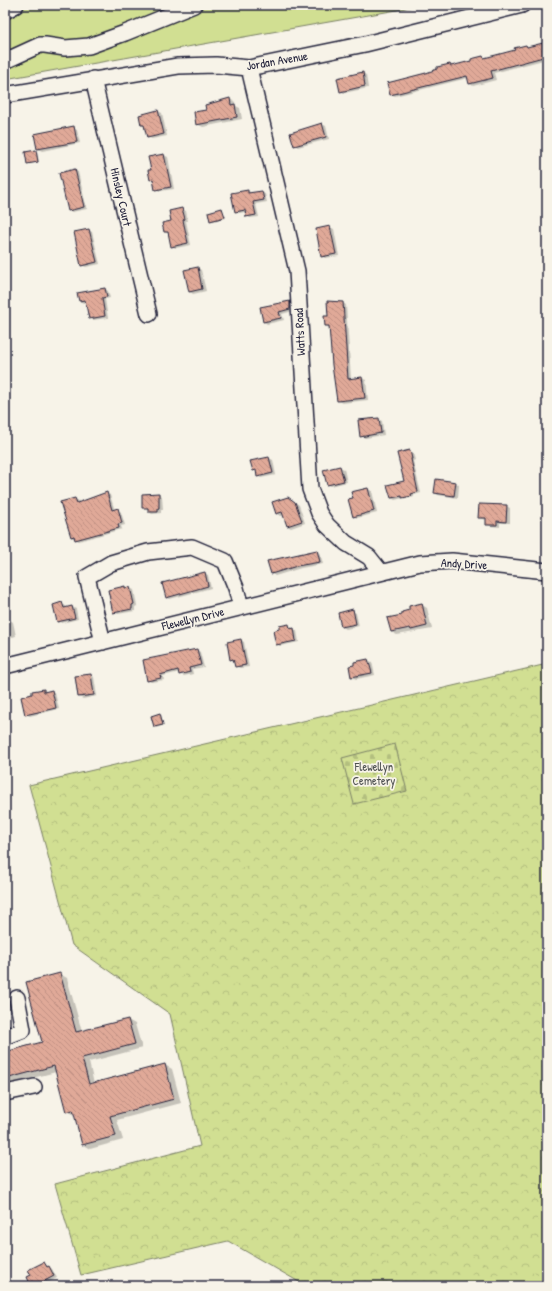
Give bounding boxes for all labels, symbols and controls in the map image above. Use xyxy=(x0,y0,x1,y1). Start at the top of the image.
street label: Jordan Avenue xyxy=(245,47,309,74)
street label: Hinsley Court xyxy=(107,166,137,228)
street label: Watts Road xyxy=(290,308,309,356)
street label: Andy Drive xyxy=(440,554,488,573)
street label: Flewellyn Drive xyxy=(159,602,226,635)
park label: Flewellyn Cemetery xyxy=(353,758,395,789)

